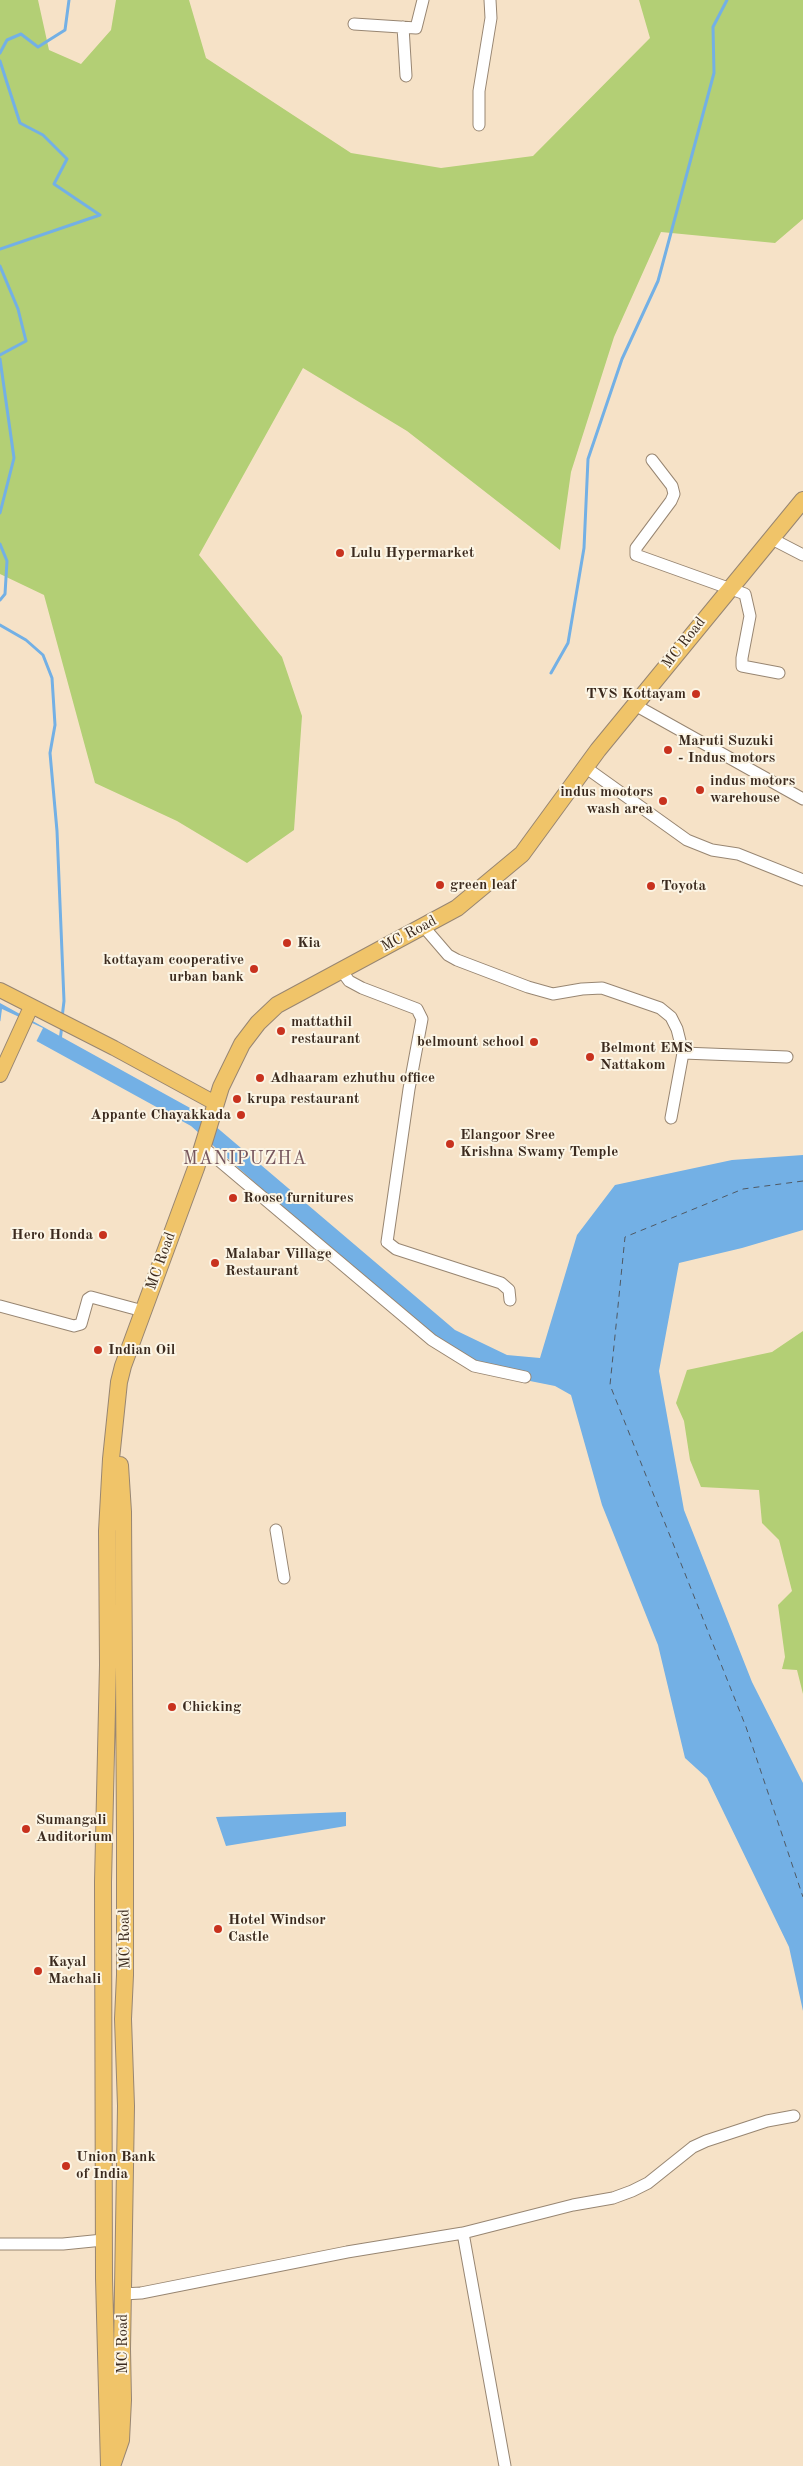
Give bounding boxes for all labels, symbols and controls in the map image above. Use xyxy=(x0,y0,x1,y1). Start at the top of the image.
place label: Lulu Hypermarket xyxy=(350,544,474,562)
marker: Lulu Hypermarket xyxy=(334,547,346,559)
street label: MC Road xyxy=(658,614,710,672)
place label: TVS Kottayam xyxy=(586,685,686,703)
marker: TVS Kottayam xyxy=(690,688,702,700)
place label: Maruti Suzuki - Indus motors xyxy=(678,732,775,767)
marker: Maruti Suzuki - Indus motors xyxy=(662,744,674,756)
place label: indus motors warehouse xyxy=(710,772,795,807)
place label: indus mootors wash area xyxy=(560,783,653,818)
marker: indus motors warehouse xyxy=(694,784,706,796)
marker: indus mootors wash area xyxy=(657,795,669,807)
place label: green leaf xyxy=(450,876,516,894)
place label: Toyota xyxy=(661,877,706,895)
marker: green leaf xyxy=(434,879,446,891)
marker: Toyota xyxy=(645,880,657,892)
street label: MC Road xyxy=(378,912,440,956)
place label: Kia xyxy=(297,934,321,952)
marker: Kia xyxy=(281,937,293,949)
place label: kottayam cooperative urban bank xyxy=(103,951,244,986)
marker: kottayam cooperative urban bank xyxy=(248,963,260,975)
place label: mattathil restaurant xyxy=(291,1013,360,1048)
marker: mattathil restaurant xyxy=(275,1025,287,1037)
place label: belmount school xyxy=(417,1033,524,1051)
marker: belmount school xyxy=(528,1036,540,1048)
place label: Belmont EMS Nattakom xyxy=(600,1039,693,1074)
marker: Belmont EMS Nattakom xyxy=(584,1051,596,1063)
place label: Adhaaram ezhuthu office xyxy=(270,1069,435,1087)
marker: Adhaaram ezhuthu office xyxy=(254,1072,266,1084)
place label: krupa restaurant xyxy=(247,1090,359,1108)
marker: krupa restaurant xyxy=(231,1093,243,1105)
place label: Appante Chayakkada xyxy=(90,1106,231,1124)
marker: Appante Chayakkada xyxy=(235,1109,247,1121)
place label: Elangoor Sree Krishna Swamy Temple xyxy=(460,1126,618,1161)
marker: Elangoor Sree Krishna Swamy Temple xyxy=(444,1138,456,1150)
district label: MANIPUZHA xyxy=(182,1148,308,1170)
place label: Roose furnitures xyxy=(243,1189,353,1207)
marker: Roose furnitures xyxy=(227,1192,239,1204)
place label: Hero Honda xyxy=(11,1226,93,1244)
marker: Hero Honda xyxy=(97,1229,109,1241)
street label: MC Road xyxy=(142,1230,180,1292)
place label: Malabar Village Restaurant xyxy=(225,1245,332,1280)
marker: Malabar Village Restaurant xyxy=(209,1257,221,1269)
place label: Indian Oil xyxy=(108,1341,175,1359)
marker: Indian Oil xyxy=(92,1344,104,1356)
place label: Chicking xyxy=(182,1698,241,1716)
marker: Chicking xyxy=(166,1701,178,1713)
place label: Sumangali Auditorium xyxy=(36,1811,112,1846)
marker: Sumangali Auditorium xyxy=(20,1823,32,1835)
street label: MC Road xyxy=(115,1909,135,1969)
place label: Hotel Windsor Castle xyxy=(228,1911,326,1946)
marker: Hotel Windsor Castle xyxy=(212,1923,224,1935)
place label: Kayal Machali xyxy=(48,1953,101,1988)
marker: Kayal Machali xyxy=(32,1965,44,1977)
place label: Union Bank of India xyxy=(76,2148,156,2183)
marker: Union Bank of India xyxy=(60,2160,72,2172)
street label: MC Road xyxy=(114,2314,132,2374)

